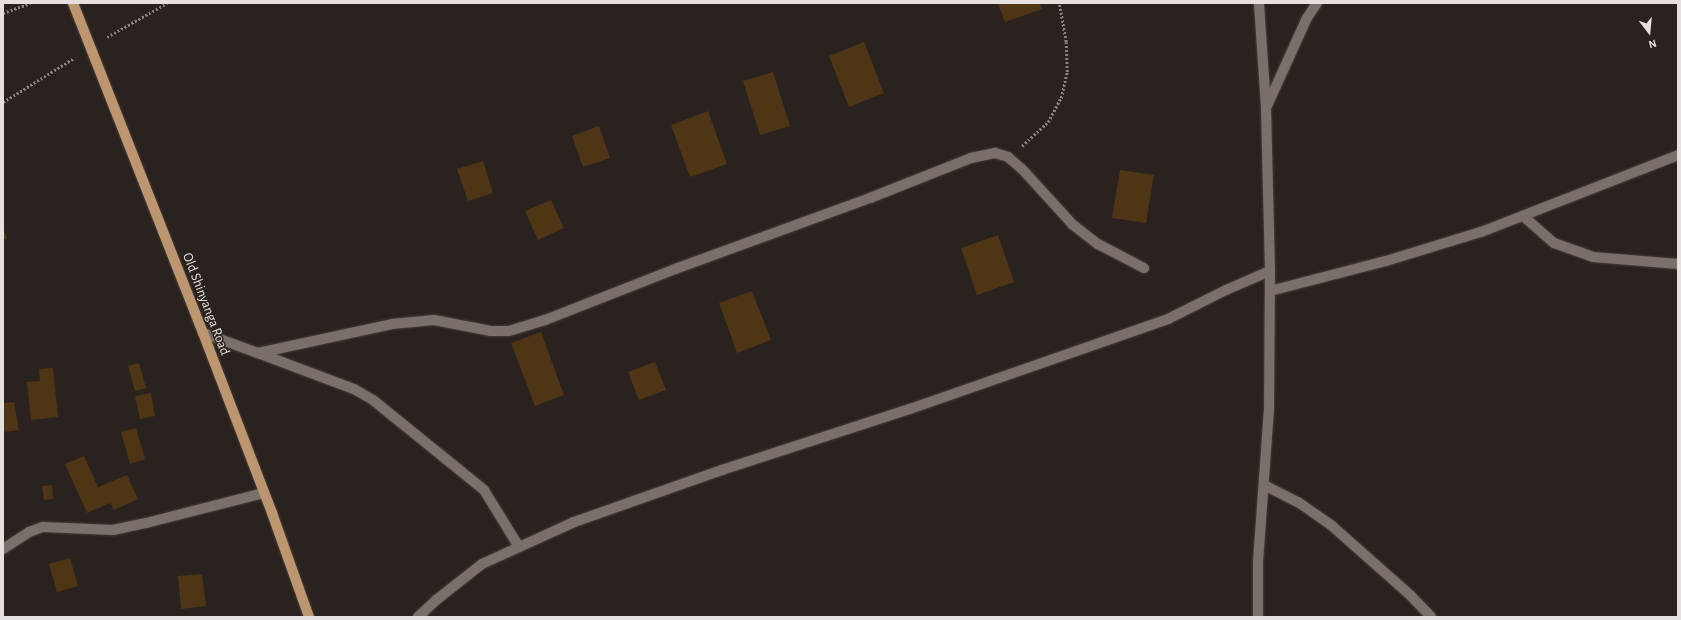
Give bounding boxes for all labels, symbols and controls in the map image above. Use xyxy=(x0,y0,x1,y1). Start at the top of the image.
north arrow xyxy=(1629,12,1669,52)
text: N xyxy=(1647,38,1658,50)
street label: Old Shinyanga Road xyxy=(179,250,233,358)

